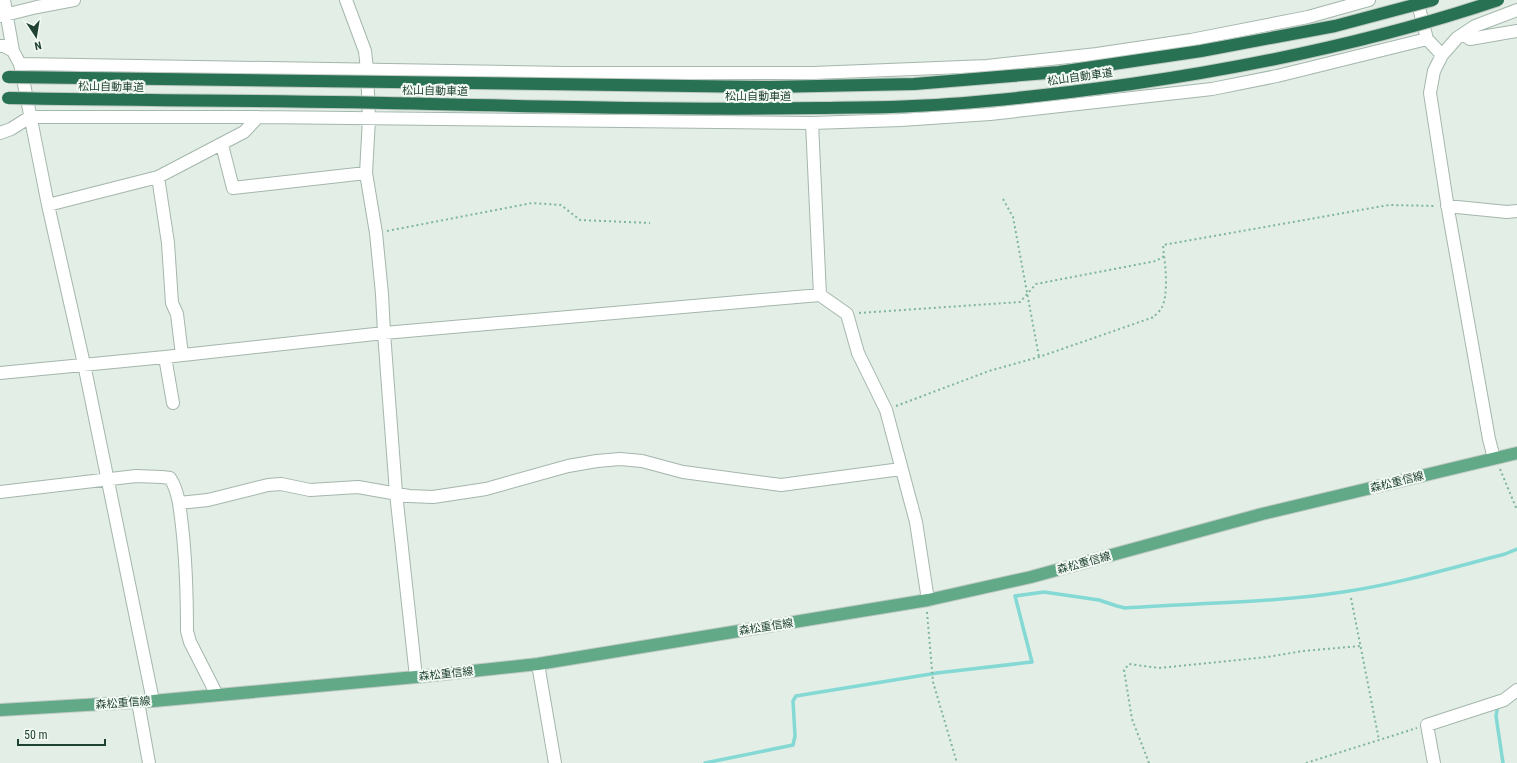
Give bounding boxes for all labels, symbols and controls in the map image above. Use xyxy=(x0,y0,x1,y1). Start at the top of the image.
north arrow xyxy=(16,16,56,56)
text: N xyxy=(33,38,43,52)
street label: 松山自動車道 xyxy=(1046,66,1114,88)
street label: 松山自動車道 xyxy=(78,80,144,94)
street label: 松山自動車道 xyxy=(402,84,468,98)
street label: 松山自動車道 xyxy=(725,90,791,103)
street label: 森松重信線 xyxy=(1369,469,1425,495)
street label: 森松重信線 xyxy=(1056,550,1112,576)
street label: 森松重信線 xyxy=(738,616,794,638)
street label: 森松重信線 xyxy=(418,665,474,683)
street label: 森松重信線 xyxy=(95,695,151,711)
scale bar xyxy=(18,721,105,747)
text: 50 m xyxy=(24,728,48,742)

